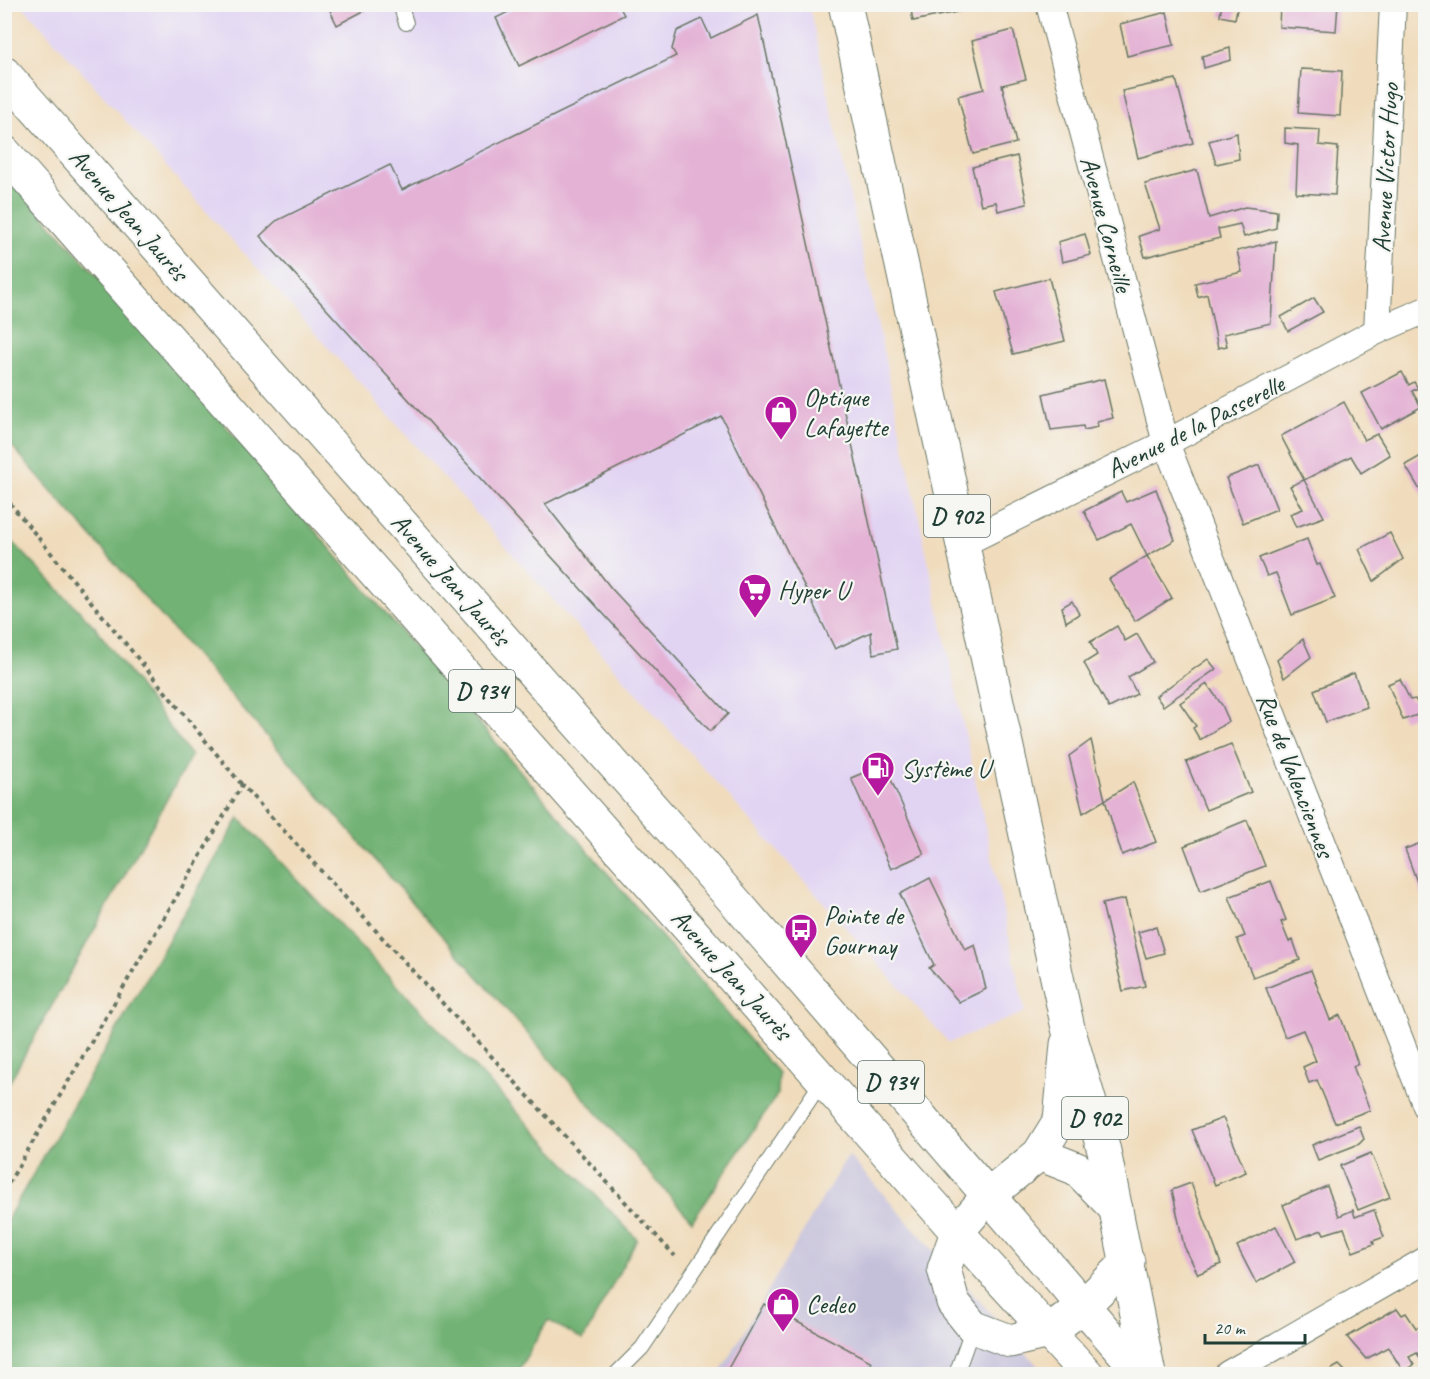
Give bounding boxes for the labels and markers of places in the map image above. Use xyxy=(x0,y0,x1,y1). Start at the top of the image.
place label: Optique Lafayette xyxy=(804,381,890,444)
shop icon: Optique Lafayette xyxy=(763,394,799,441)
supermarket icon: Hyper U xyxy=(737,572,773,619)
place label: Hyper U xyxy=(778,574,853,607)
fuel station icon: Système U xyxy=(860,750,896,797)
place label: Système U xyxy=(901,752,994,785)
place label: Pointe de Gournay xyxy=(824,899,906,962)
bus stop icon: Pointe de Gournay xyxy=(783,912,819,959)
shop icon: Cedeo xyxy=(765,1286,801,1333)
place label: Cedeo xyxy=(806,1288,856,1321)

